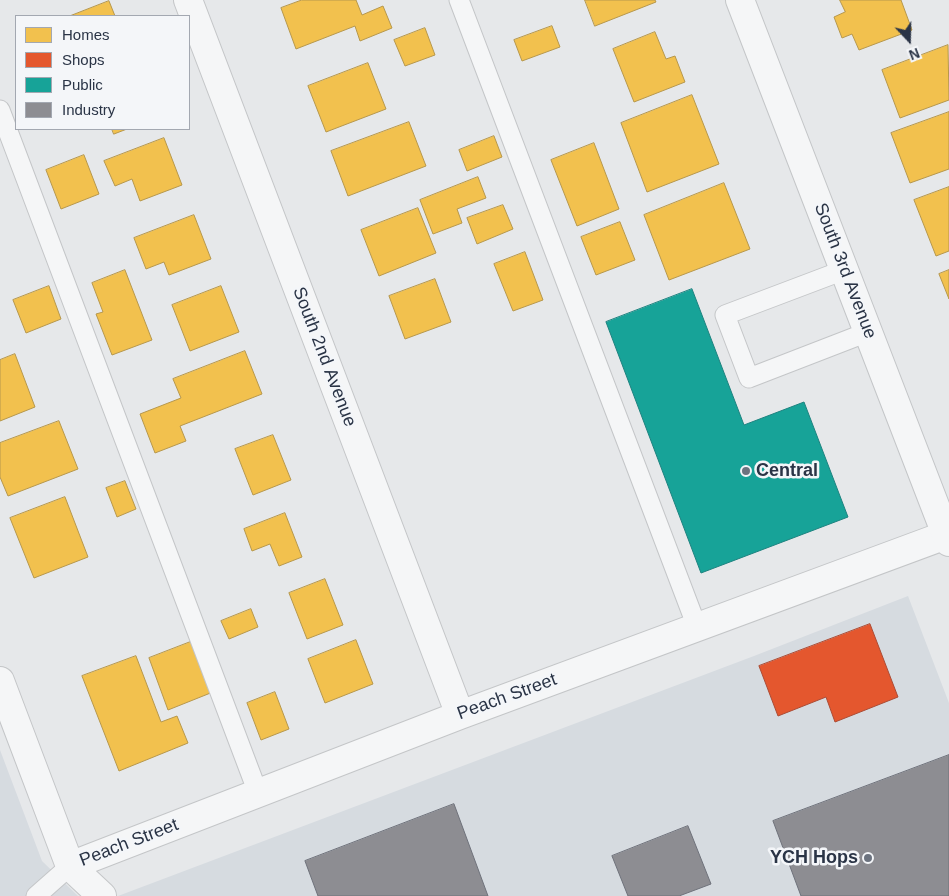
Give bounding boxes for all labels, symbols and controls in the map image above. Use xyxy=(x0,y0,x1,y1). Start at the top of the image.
legend xyxy=(15,15,190,130)
north arrow xyxy=(884,15,934,65)
text: Homes xyxy=(62,26,110,43)
text: N xyxy=(907,45,922,63)
text: Shops xyxy=(62,51,105,68)
text: Public xyxy=(62,76,103,93)
text: Industry xyxy=(62,101,115,118)
street label: South 3rd Avenue xyxy=(809,200,881,342)
street label: South 2nd Avenue xyxy=(287,284,361,430)
place label: Central xyxy=(756,460,818,482)
marker: Central xyxy=(740,465,752,477)
street label: Peach Street xyxy=(454,669,560,725)
street label: Peach Street xyxy=(77,814,181,872)
place label: YCH Hops xyxy=(770,847,858,869)
marker: YCH Hops xyxy=(862,852,874,864)

